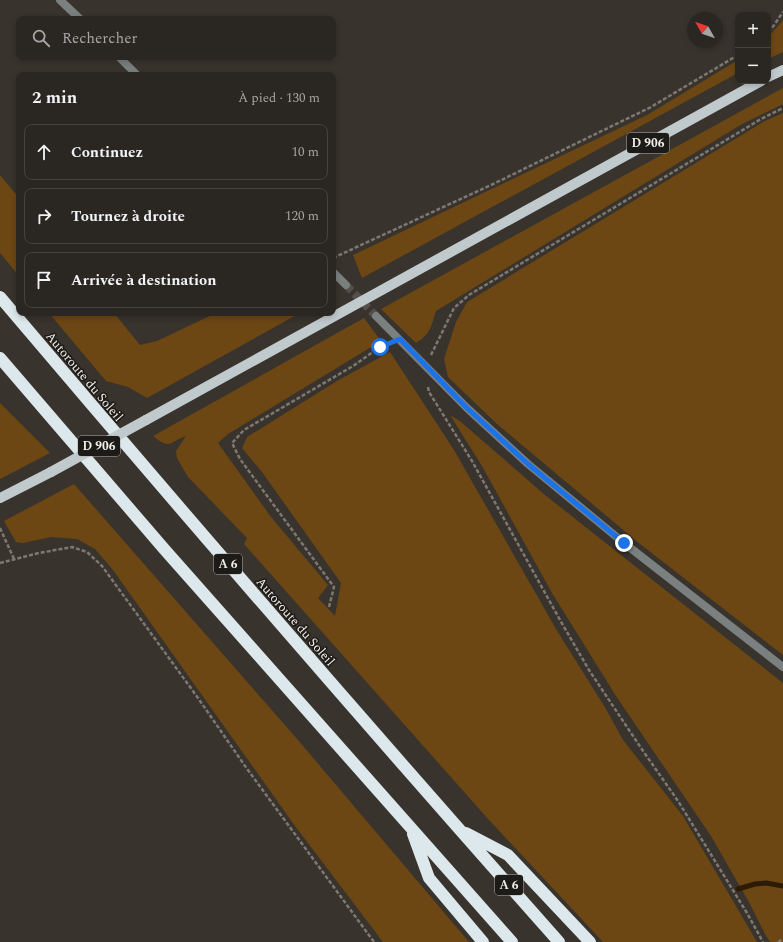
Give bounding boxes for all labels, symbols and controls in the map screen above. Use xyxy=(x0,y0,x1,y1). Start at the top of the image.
north arrow xyxy=(687,12,723,48)
map controls xyxy=(735,12,771,84)
button: + xyxy=(735,12,771,48)
search box xyxy=(16,16,336,60)
icon: search xyxy=(30,27,52,49)
text: Rechercher xyxy=(62,27,137,50)
button: − xyxy=(735,48,771,84)
text: 2 min xyxy=(32,85,77,111)
text: À pied · 130 m xyxy=(238,88,320,108)
road number: D 906 xyxy=(627,133,669,153)
icon: ahead xyxy=(33,141,55,163)
text: Continuez xyxy=(71,141,143,164)
text: 10 m xyxy=(292,142,319,162)
icon: right xyxy=(33,205,55,227)
text: Tournez à droite xyxy=(71,205,185,228)
text: 120 m xyxy=(285,206,319,226)
icon: arrive xyxy=(33,269,55,291)
text: Arrivée à destination xyxy=(71,269,217,292)
street label: Autoroute du Soleil xyxy=(41,327,128,426)
route start xyxy=(371,338,389,356)
road number: D 906 xyxy=(78,436,120,456)
route end xyxy=(615,534,633,552)
road number: A 6 xyxy=(214,554,242,574)
street label: Autoroute du Soleil xyxy=(251,573,340,671)
road number: A 6 xyxy=(495,875,523,895)

